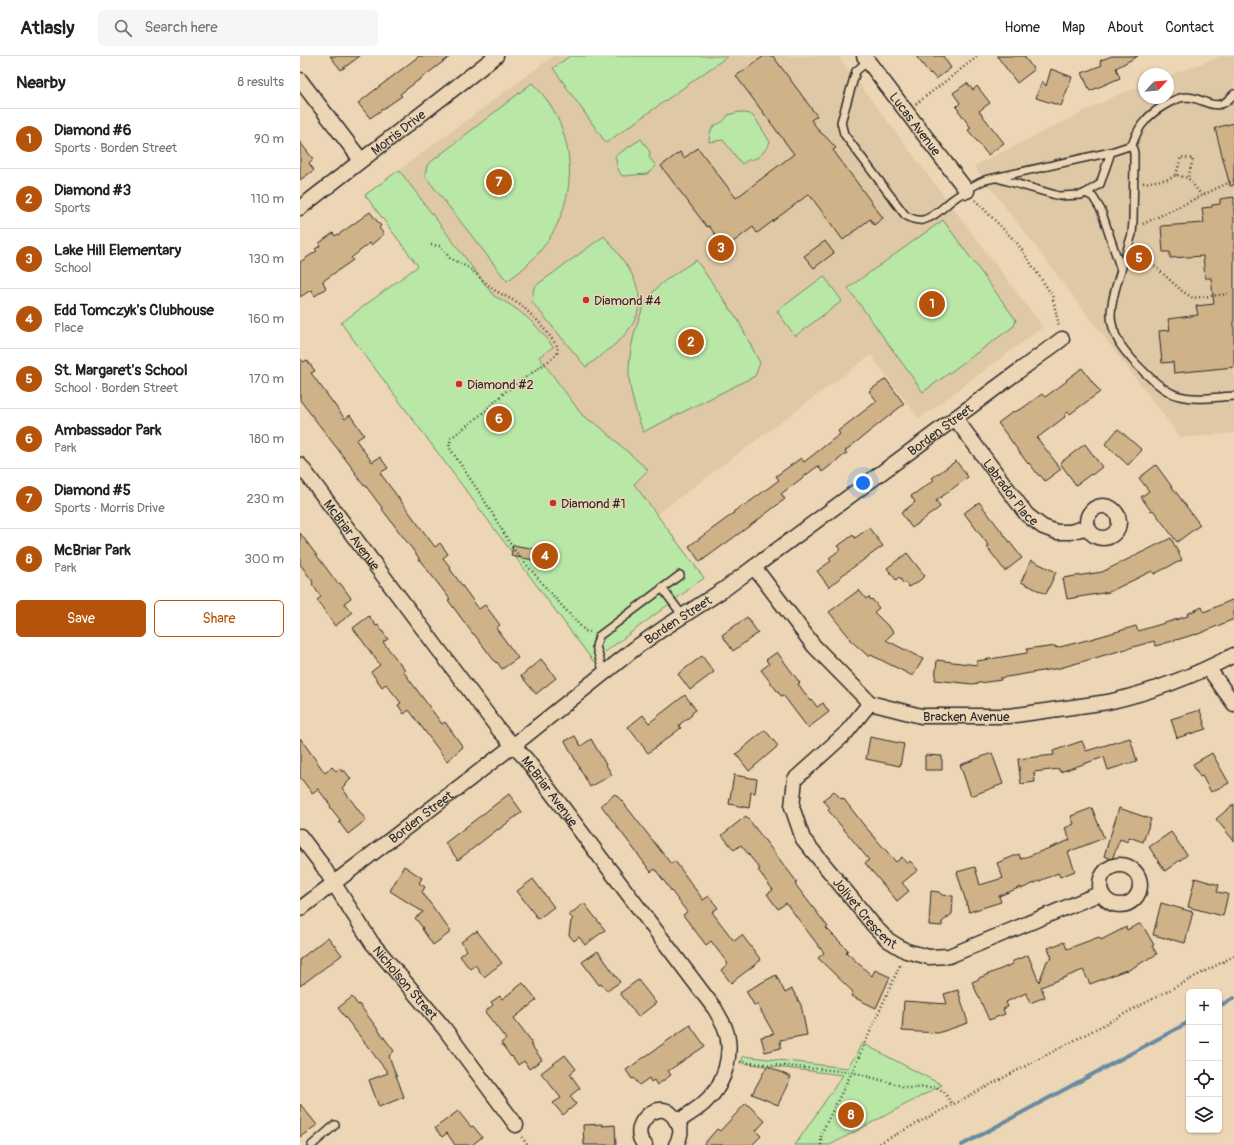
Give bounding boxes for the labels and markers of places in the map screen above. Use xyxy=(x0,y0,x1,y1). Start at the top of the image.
pin: 7 xyxy=(486,167,512,197)
pin: 3 xyxy=(708,233,734,263)
pin: 5 xyxy=(1126,243,1152,273)
pin: 1 xyxy=(919,289,945,319)
place label: Diamond #4 xyxy=(594,293,662,309)
marker: Diamond #4 xyxy=(581,295,591,305)
pin: 2 xyxy=(678,327,704,357)
place label: Diamond #2 xyxy=(467,377,534,393)
marker: Diamond #2 xyxy=(454,379,464,389)
pin: 6 xyxy=(486,404,512,434)
place label: Diamond #1 xyxy=(561,496,626,512)
marker: Diamond #1 xyxy=(548,498,558,508)
pin: 4 xyxy=(532,541,558,571)
pin: 8 xyxy=(838,1100,864,1130)

